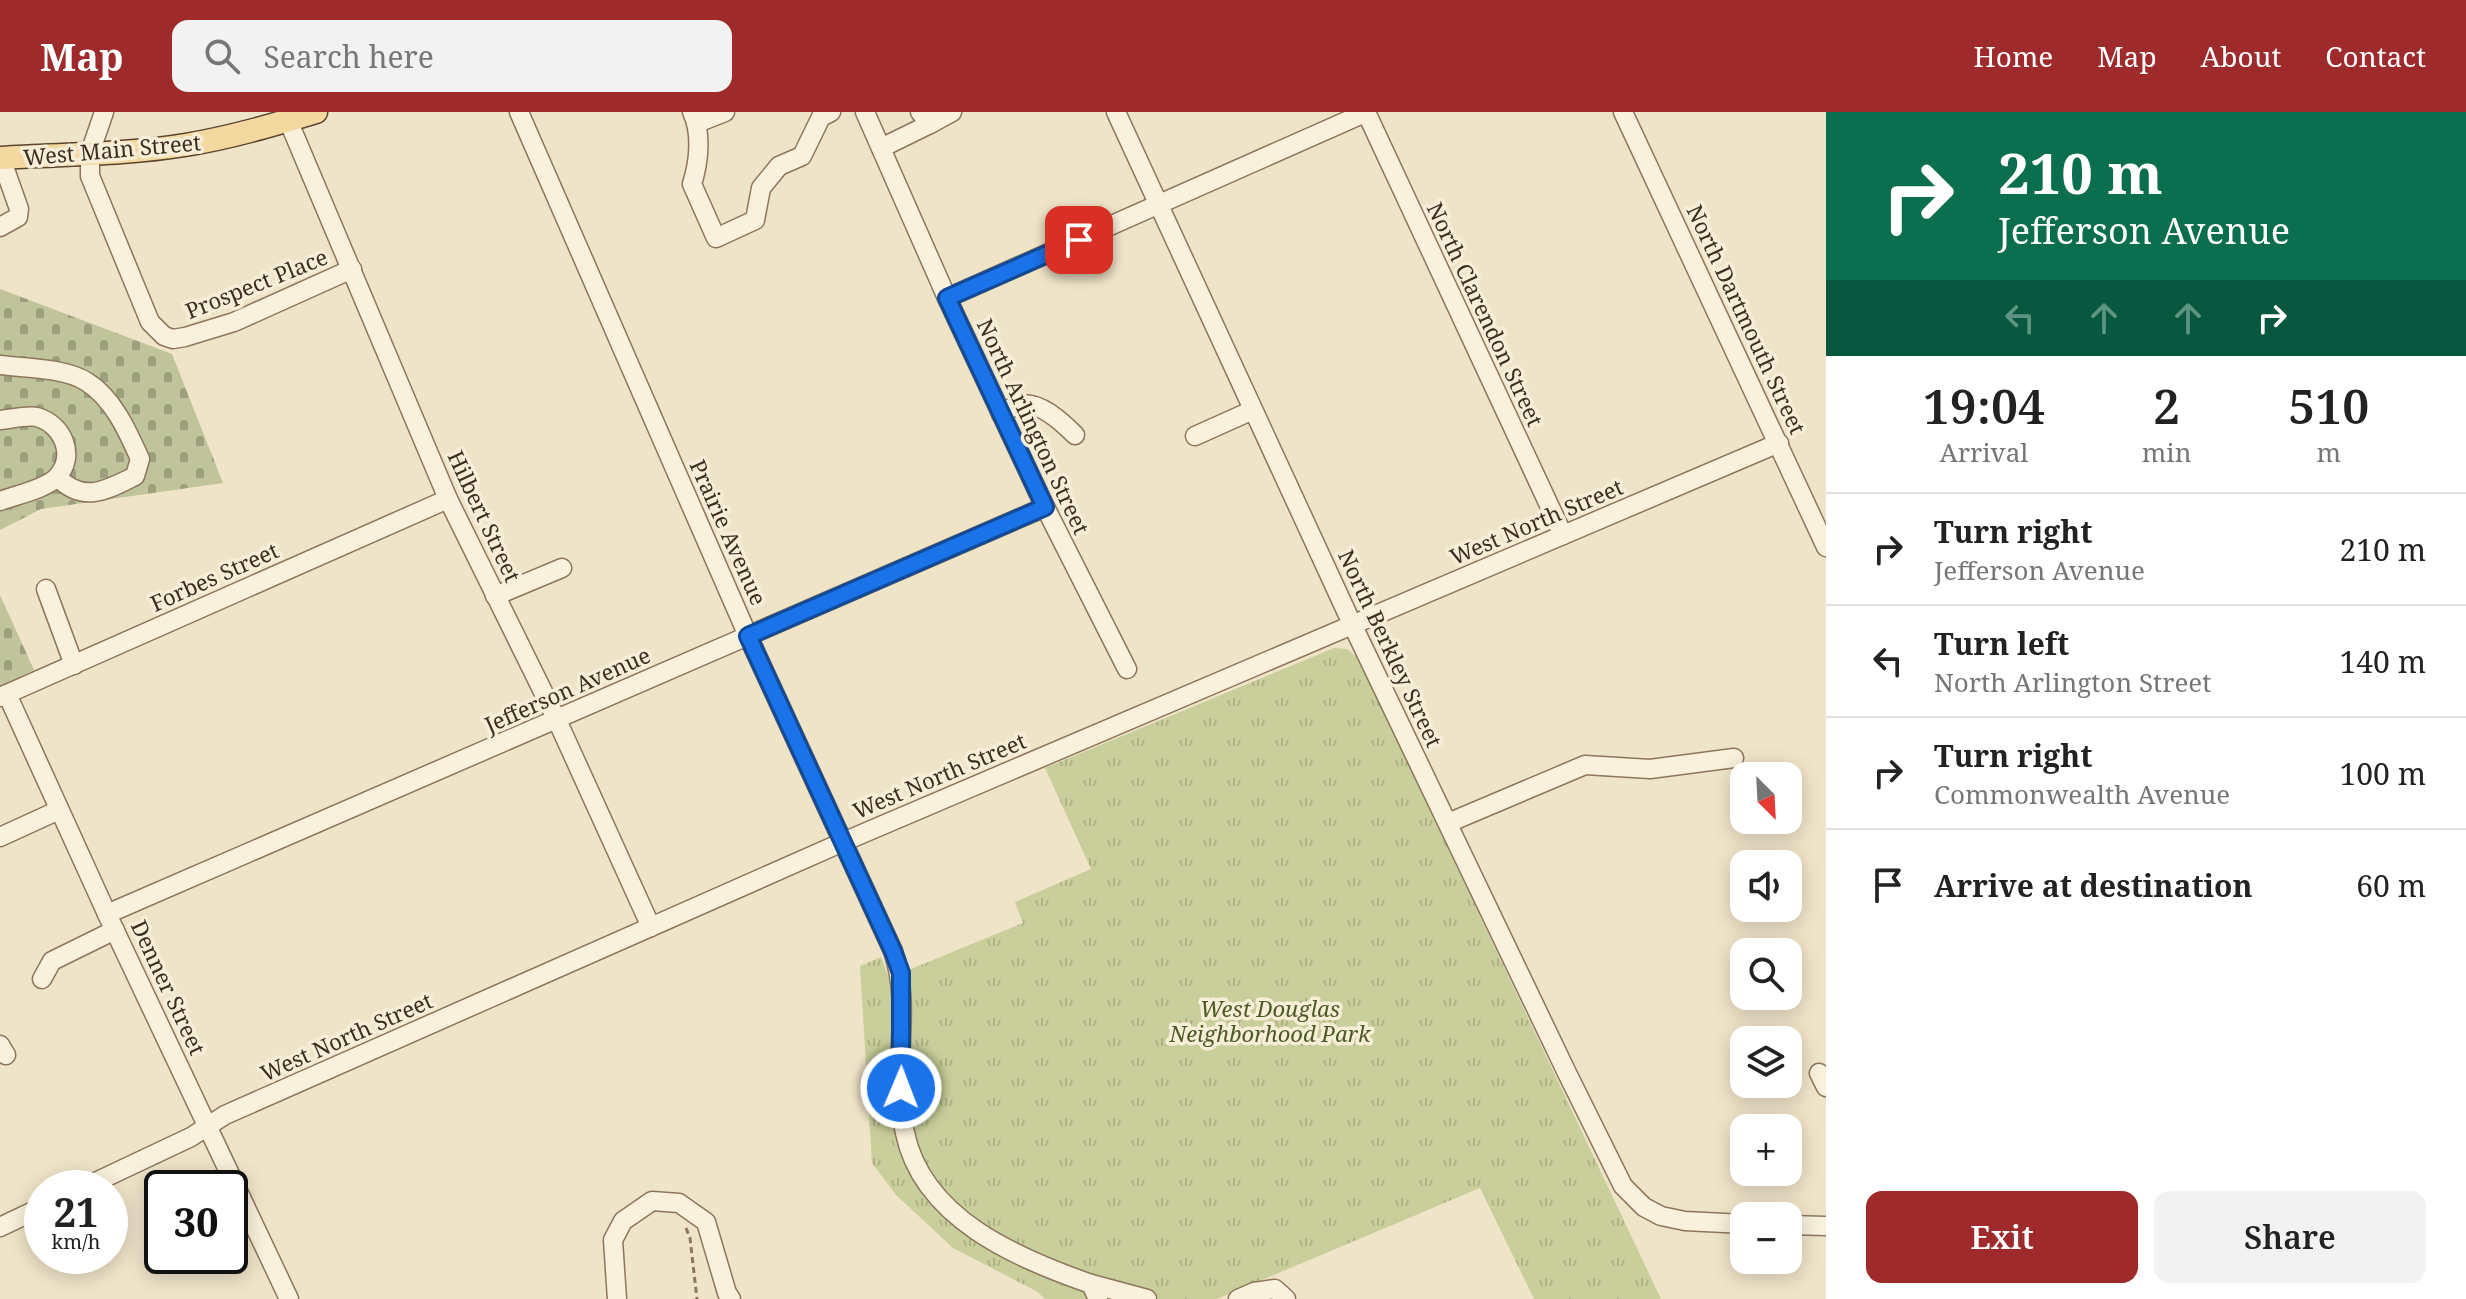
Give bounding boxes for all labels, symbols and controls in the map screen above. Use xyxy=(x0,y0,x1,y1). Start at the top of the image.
search box xyxy=(172,20,732,92)
text: Map xyxy=(40,30,124,82)
icon: search xyxy=(200,34,244,78)
text: Search here xyxy=(264,36,434,77)
text: Home xyxy=(1974,37,2053,75)
text: Map xyxy=(2097,37,2157,75)
text: About xyxy=(2201,37,2281,75)
text: Contact xyxy=(2325,37,2426,75)
street label: West Main Street xyxy=(22,126,202,172)
text: 210 m xyxy=(1998,134,2163,210)
icon: right xyxy=(1866,144,1970,248)
street label: North Clarendon Street xyxy=(1421,197,1551,431)
street label: North Dartmouth Street xyxy=(1681,199,1814,439)
pin xyxy=(1045,206,1113,274)
text: Jefferson Avenue xyxy=(1998,206,2290,255)
icon: arrive xyxy=(1057,218,1101,262)
street label: Prospect Place xyxy=(180,241,332,325)
icon: left xyxy=(1998,296,2042,340)
icon: ahead xyxy=(2082,296,2126,340)
icon: ahead xyxy=(2166,296,2210,340)
icon: right xyxy=(2250,296,2294,340)
street label: North Arlington Street xyxy=(971,313,1097,539)
text: 19:04 xyxy=(1923,373,2045,438)
text: 2 xyxy=(2153,373,2180,438)
text: 510 xyxy=(2288,373,2369,438)
text: Arrival xyxy=(1939,434,2028,470)
text: min xyxy=(2142,434,2191,470)
text: m xyxy=(2316,434,2341,470)
street label: Hilbert Street xyxy=(441,445,529,587)
street label: Prairie Avenue xyxy=(684,455,774,609)
street label: West North Street xyxy=(1445,471,1627,571)
text: Turn right xyxy=(1934,511,2092,552)
icon: right xyxy=(1866,527,1910,571)
text: 210 m xyxy=(2340,529,2426,570)
street label: Forbes Street xyxy=(145,534,283,618)
street label: North Berkley Street xyxy=(1332,544,1450,752)
text: Jefferson Avenue xyxy=(1934,552,2145,588)
text: Turn left xyxy=(1934,623,2069,664)
street label: Jefferson Avenue xyxy=(478,639,655,739)
icon: left xyxy=(1866,639,1910,683)
text: 140 m xyxy=(2340,641,2426,682)
text: North Arlington Street xyxy=(1934,664,2211,700)
street label: West North Street xyxy=(848,725,1030,825)
text: Turn right xyxy=(1934,735,2092,776)
icon: right xyxy=(1866,751,1910,795)
text: 100 m xyxy=(2340,753,2426,794)
north arrow xyxy=(1730,762,1802,834)
map controls xyxy=(1730,762,1802,1274)
text: Commonwealth Avenue xyxy=(1934,776,2230,812)
button: sound xyxy=(1730,850,1802,922)
icon: arrive xyxy=(1866,863,1910,907)
text: Arrive at destination xyxy=(1934,865,2253,906)
text: 60 m xyxy=(2356,865,2426,906)
street label: Denner Street xyxy=(125,915,213,1059)
button: search xyxy=(1730,938,1802,1010)
street label: West North Street xyxy=(255,984,437,1087)
park label: West Douglas Neighborhood Park xyxy=(1168,993,1372,1048)
button: layers xyxy=(1730,1026,1802,1098)
position arrow xyxy=(859,1046,943,1130)
button: + xyxy=(1730,1114,1802,1186)
speed limit sign: 30 xyxy=(144,1170,248,1274)
text: 21 xyxy=(53,1184,99,1239)
button: Exit xyxy=(1866,1191,2138,1283)
button: Share xyxy=(2154,1191,2426,1283)
button: − xyxy=(1730,1202,1802,1274)
text: km/h xyxy=(51,1228,101,1255)

